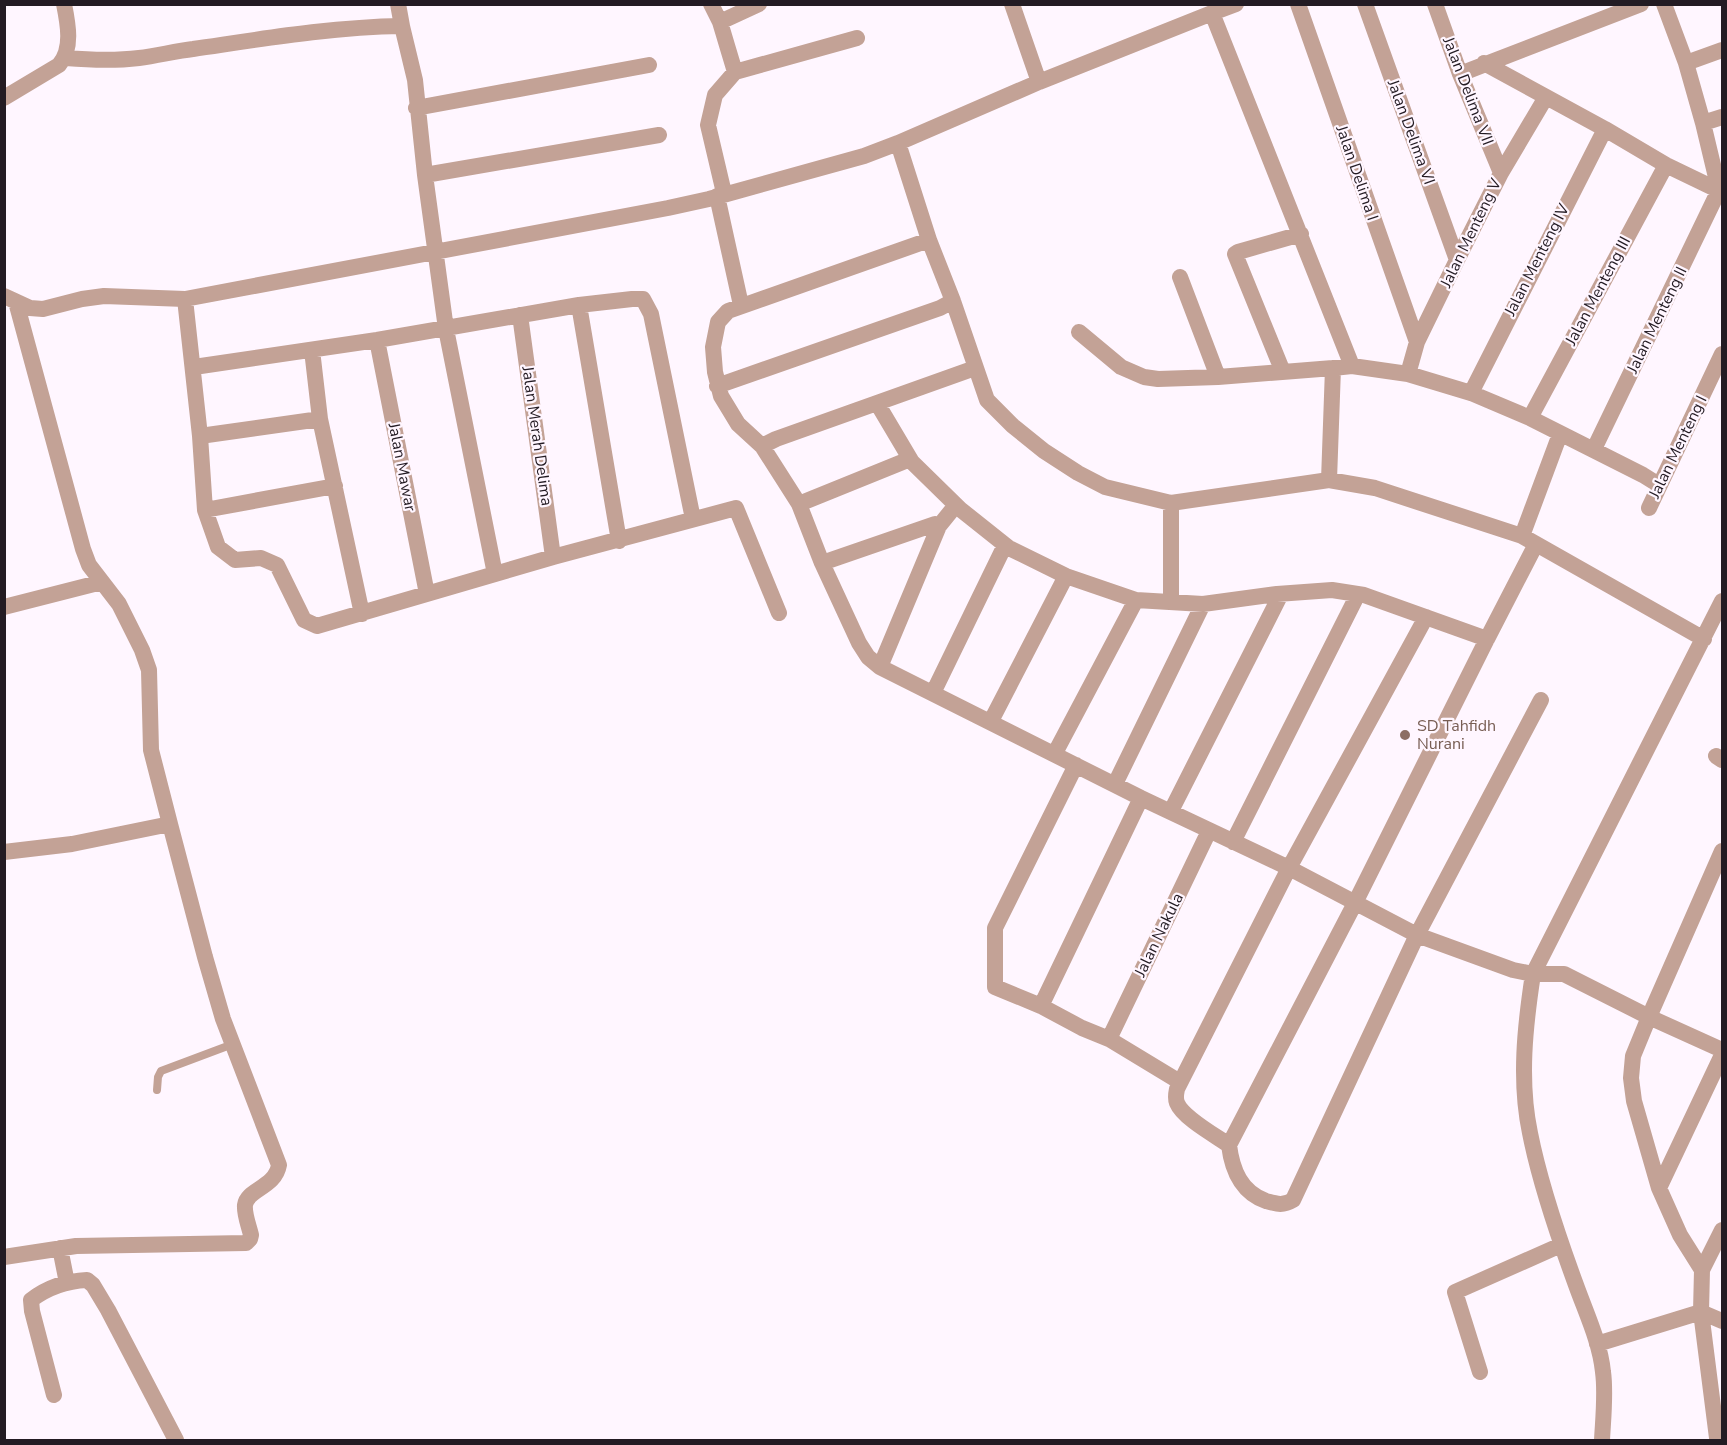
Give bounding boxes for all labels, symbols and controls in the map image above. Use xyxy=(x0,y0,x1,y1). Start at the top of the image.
street label: Jalan Delima VII xyxy=(1437,33,1499,148)
street label: Jalan Delima VI xyxy=(1381,75,1440,188)
street label: Jalan Delima I xyxy=(1330,122,1384,224)
street label: Jalan Menteng V xyxy=(1435,174,1507,292)
street label: Jalan Menteng IV xyxy=(1499,199,1575,321)
street label: Jalan Menteng III xyxy=(1560,233,1636,350)
street label: Jalan Menteng II xyxy=(1621,263,1692,378)
street label: Jalan Merah Delima xyxy=(516,364,558,507)
street label: Jalan Menteng I xyxy=(1643,392,1712,503)
street label: Jalan Mawar xyxy=(382,420,421,513)
place label: SD Tahfidh Nurani xyxy=(1417,715,1496,755)
marker: SD Tahfidh Nurani xyxy=(1398,728,1412,742)
street label: Jalan Nakula xyxy=(1129,889,1189,981)

